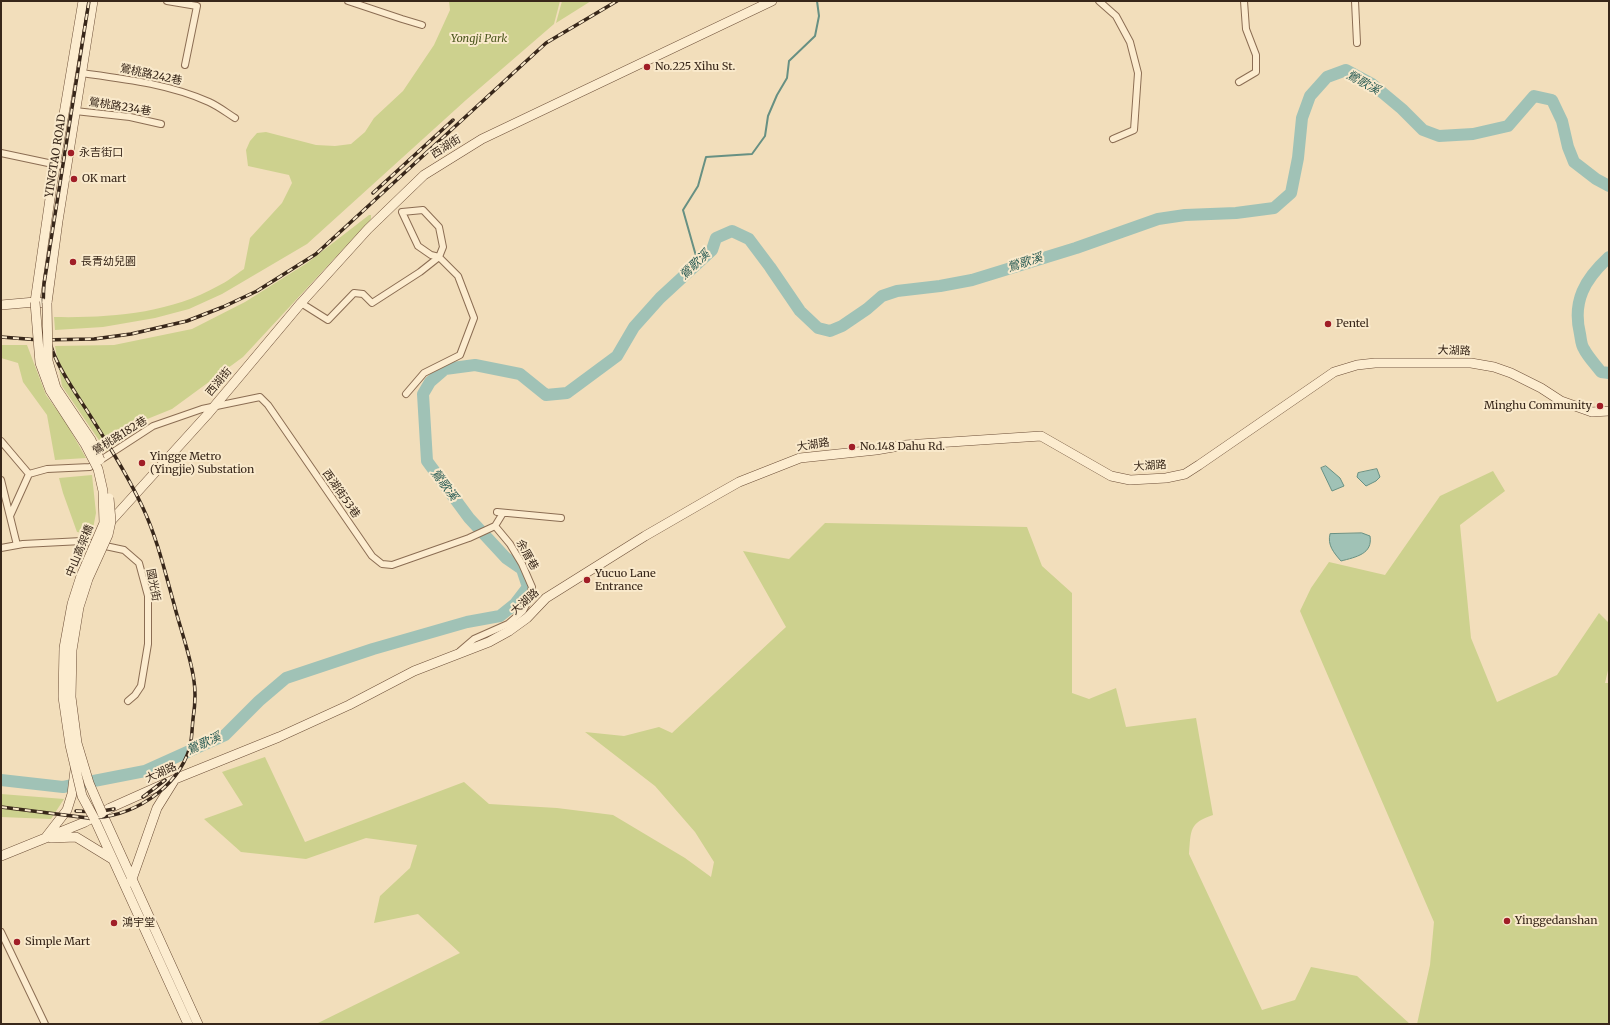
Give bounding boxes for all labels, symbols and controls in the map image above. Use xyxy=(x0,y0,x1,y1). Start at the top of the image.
park label: Yongji Park xyxy=(451,32,507,46)
place label: No.225 Xihu St. xyxy=(655,60,735,74)
street label: 鶯桃路242巷 xyxy=(119,62,183,88)
marker: No.225 Xihu St. xyxy=(642,62,652,72)
water label: 鶯歌溪 xyxy=(1344,68,1382,98)
street label: 鶯桃路234巷 xyxy=(88,96,152,118)
street label: YINGTAO ROAD xyxy=(43,113,69,199)
street label: 西湖街 xyxy=(429,133,463,161)
place label: 永吉街口 xyxy=(79,146,123,160)
marker: 永吉街口 xyxy=(66,148,76,158)
place label: OK mart xyxy=(82,172,126,186)
marker: OK mart xyxy=(69,174,79,184)
water label: 鶯歌溪 xyxy=(677,247,713,283)
water label: 鶯歌溪 xyxy=(1006,251,1044,275)
place label: 長青幼兒園 xyxy=(81,255,136,269)
marker: 長青幼兒園 xyxy=(68,257,78,267)
place label: Pentel xyxy=(1336,317,1369,331)
marker: Pentel xyxy=(1323,319,1333,329)
street label: 大湖路 xyxy=(1437,344,1471,358)
street label: 西湖街 xyxy=(203,365,235,399)
place label: Minghu Community xyxy=(1484,399,1592,413)
marker: Minghu Community xyxy=(1595,401,1605,411)
street label: 鶯桃路182巷 xyxy=(90,414,150,458)
street label: 大湖路 xyxy=(796,436,830,454)
place label: No.148 Dahu Rd. xyxy=(860,440,945,454)
marker: No.148 Dahu Rd. xyxy=(847,442,857,452)
place label: Yingge Metro (Yingjie) Substation xyxy=(150,450,254,476)
marker: Yingge Metro (Yingjie) Substation xyxy=(137,458,147,468)
street label: 大湖路 xyxy=(1133,458,1167,474)
water label: 鶯歌溪 xyxy=(427,466,461,504)
street label: 西湖街53巷 xyxy=(319,467,363,521)
street label: 中山高架橋 xyxy=(64,523,96,579)
street label: 余厝巷 xyxy=(513,537,541,573)
place label: Yucuo Lane Entrance xyxy=(595,567,656,593)
street label: 國光街 xyxy=(143,568,163,602)
marker: Yucuo Lane Entrance xyxy=(582,575,592,585)
street label: 大湖路 xyxy=(508,586,542,618)
water label: 鶯歌溪 xyxy=(185,730,223,758)
street label: 大湖路 xyxy=(143,760,179,786)
place label: Yinggedanshan xyxy=(1515,914,1597,928)
place label: 鴻宇堂 xyxy=(122,916,155,930)
marker: Yinggedanshan xyxy=(1502,916,1512,926)
marker: 鴻宇堂 xyxy=(109,918,119,928)
place label: Simple Mart xyxy=(25,935,90,949)
marker: Simple Mart xyxy=(12,937,22,947)

